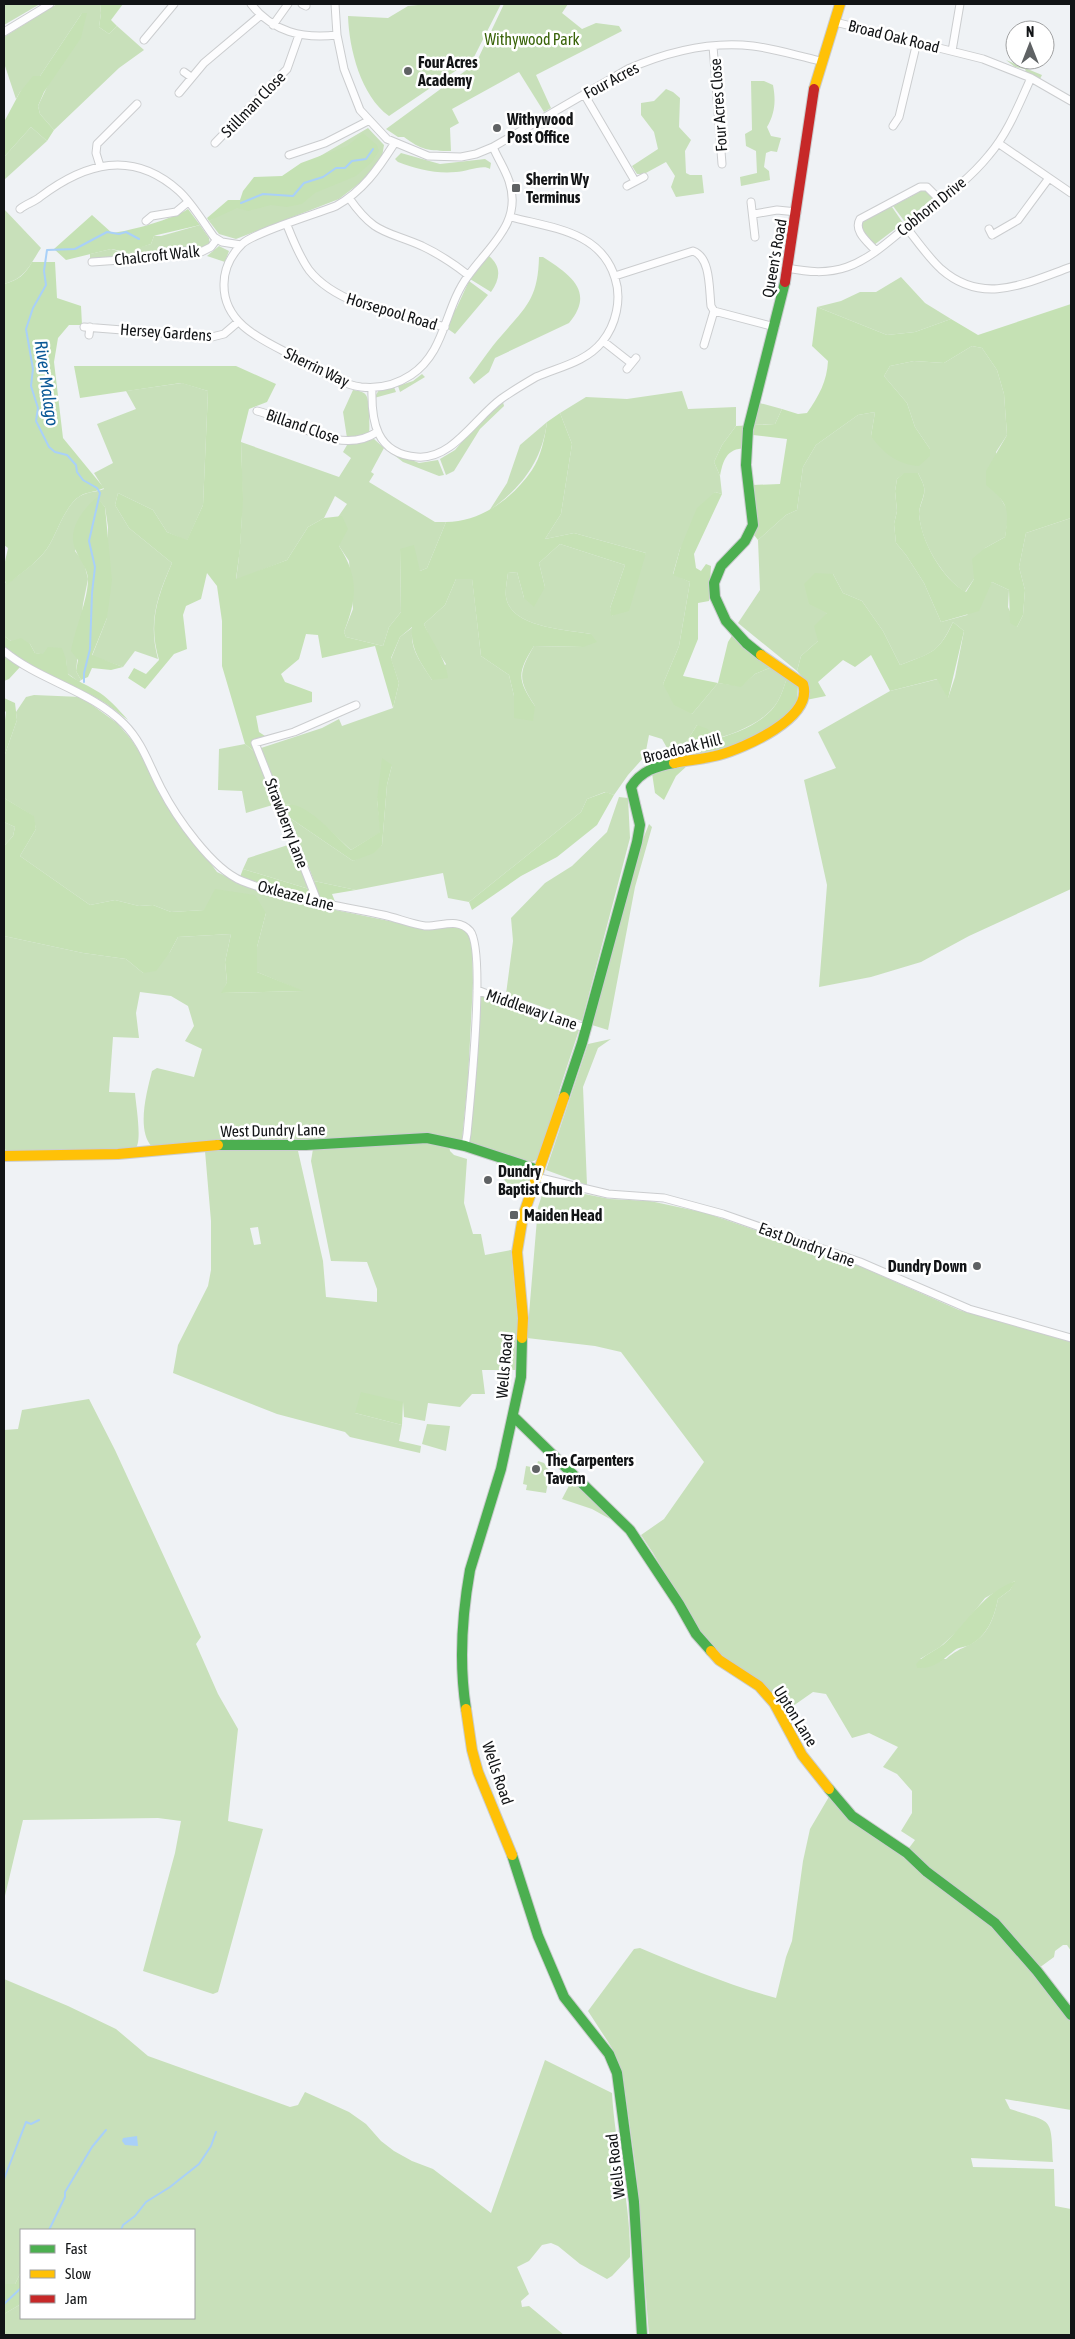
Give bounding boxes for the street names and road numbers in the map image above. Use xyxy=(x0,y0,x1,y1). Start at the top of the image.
street label: Broad Oak Road xyxy=(846,16,942,56)
street label: Four Acres xyxy=(580,58,642,102)
street label: Four Acres Close xyxy=(706,58,730,152)
street label: Stillman Close xyxy=(217,67,289,141)
street label: Cobhorn Drive xyxy=(893,173,969,239)
street label: Queen's Road xyxy=(758,217,790,299)
street label: Chalcroft Walk xyxy=(113,242,201,268)
street label: Horsepool Road xyxy=(344,289,440,334)
street label: Hersey Gardens xyxy=(120,320,213,345)
street label: Sherrin Way xyxy=(281,344,353,392)
street label: Billand Close xyxy=(264,405,342,447)
street label: Broadoak Hill xyxy=(641,729,724,766)
street label: Strawberry Lane xyxy=(261,776,312,871)
street label: Oxleaze Lane xyxy=(256,876,336,914)
street label: Middleway Lane xyxy=(484,985,580,1034)
street label: West Dundry Lane xyxy=(220,1120,326,1141)
street label: East Dundry Lane xyxy=(756,1218,857,1271)
street label: Wells Road xyxy=(492,1333,516,1399)
street label: Upton Lane xyxy=(770,1683,822,1750)
street label: Wells Road xyxy=(479,1739,517,1807)
street label: Wells Road xyxy=(602,2133,628,2199)

